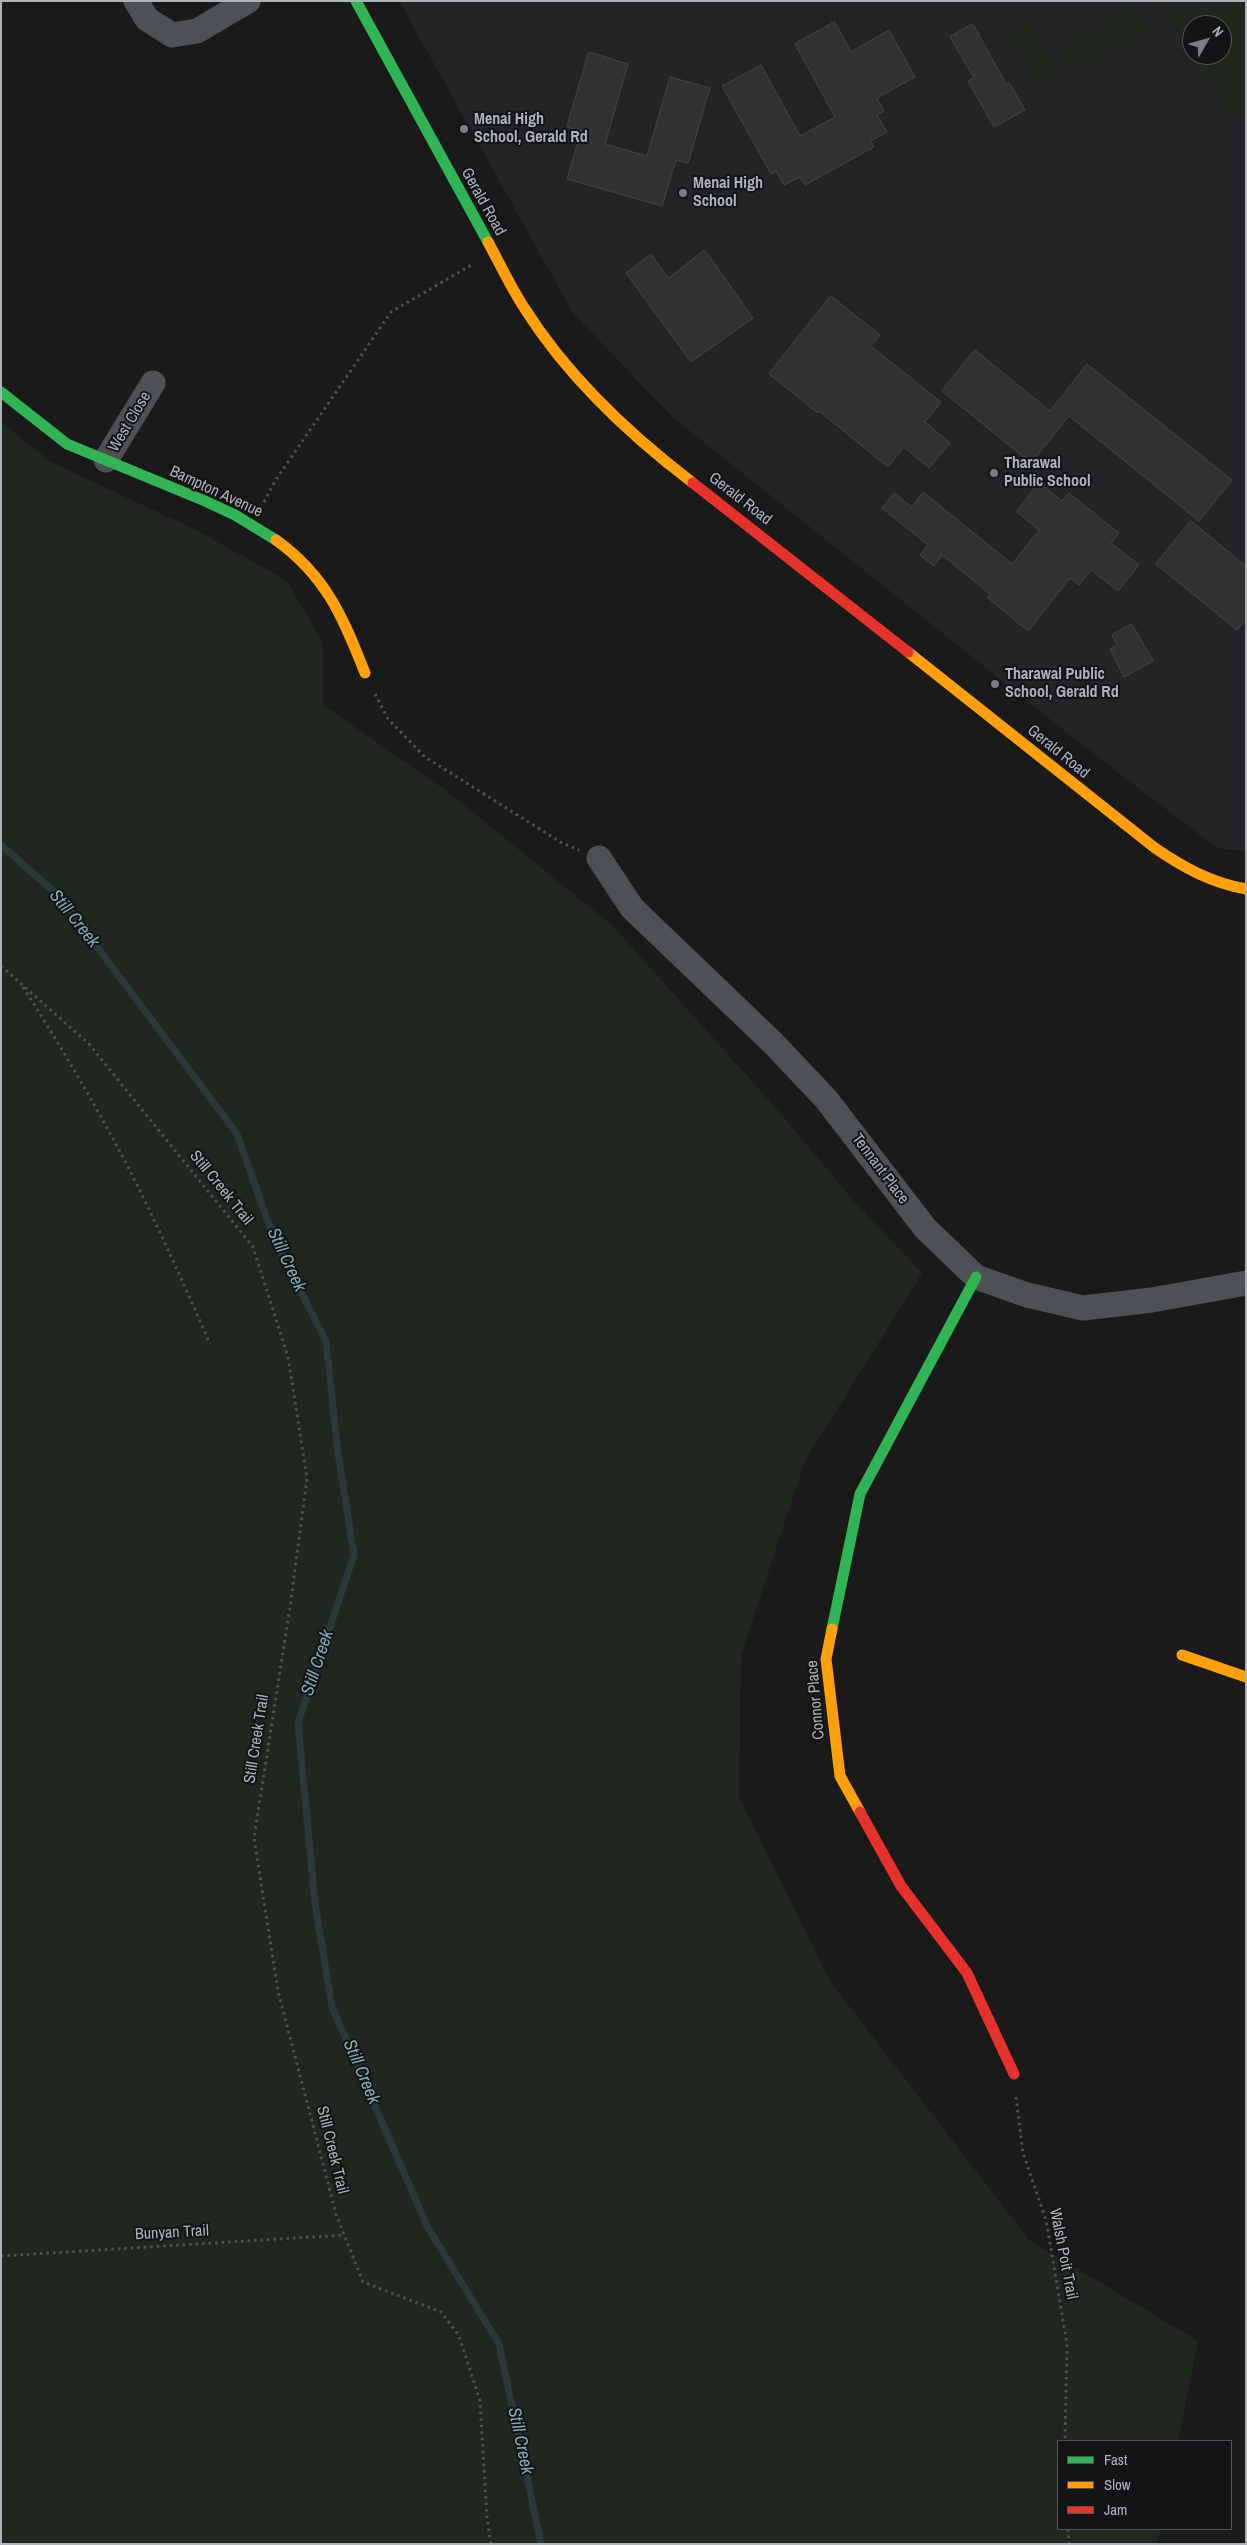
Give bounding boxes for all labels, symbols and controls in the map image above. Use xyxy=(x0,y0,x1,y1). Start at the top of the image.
north arrow xyxy=(1182,15,1232,65)
text: N xyxy=(1208,23,1228,40)
place label: Menai High School, Gerald Rd xyxy=(474,110,588,148)
marker: Menai High School, Gerald Rd xyxy=(458,123,470,135)
street label: Gerald Road xyxy=(457,165,509,239)
place label: Menai High School xyxy=(693,174,763,212)
marker: Menai High School xyxy=(677,187,689,199)
street label: West Close xyxy=(105,388,155,456)
place label: Tharawal Public School xyxy=(1004,454,1091,492)
street label: Bampton Avenue xyxy=(166,462,266,522)
marker: Tharawal Public School xyxy=(988,467,1000,479)
street label: Gerald Road xyxy=(705,469,775,529)
place label: Tharawal Public School, Gerald Rd xyxy=(1005,665,1119,703)
marker: Tharawal Public School, Gerald Rd xyxy=(989,678,1001,690)
street label: Gerald Road xyxy=(1023,721,1093,783)
water label: Still Creek xyxy=(44,886,104,952)
street label: Tennant Place xyxy=(847,1130,913,1208)
street label: Still Creek Trail xyxy=(185,1147,257,1229)
water label: Still Creek xyxy=(262,1225,310,1295)
water label: Still Creek xyxy=(297,1627,339,1699)
street label: Connor Place xyxy=(803,1660,829,1740)
street label: Still Creek Trail xyxy=(240,1693,274,1785)
water label: Still Creek xyxy=(338,2036,384,2108)
street label: Still Creek Trail xyxy=(312,2104,352,2196)
street label: Walsh Poit Trail xyxy=(1045,2207,1081,2301)
street label: Bunyan Trail xyxy=(135,2221,209,2245)
water label: Still Creek xyxy=(502,2405,538,2477)
legend xyxy=(1057,2440,1232,2530)
text: Fast xyxy=(1104,2449,1127,2470)
text: Slow xyxy=(1104,2474,1131,2495)
text: Jam xyxy=(1104,2499,1127,2520)

